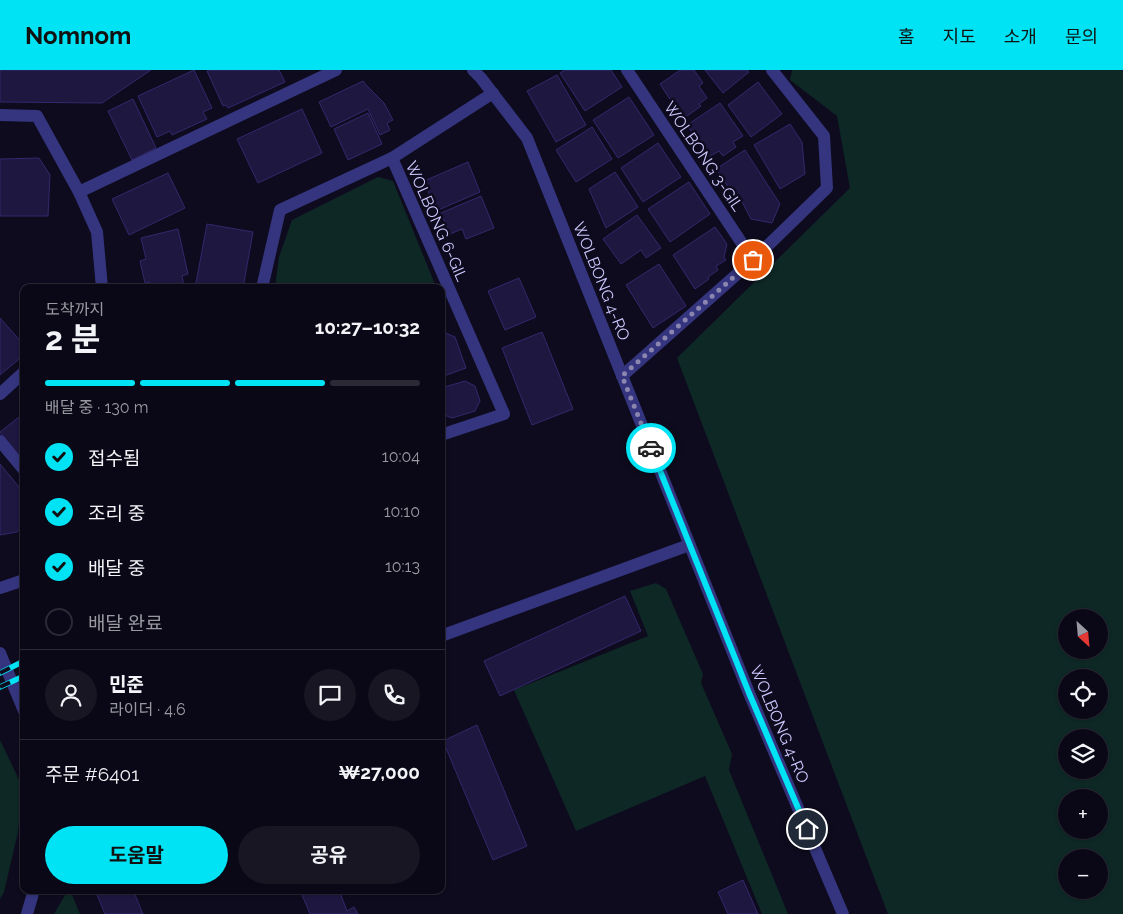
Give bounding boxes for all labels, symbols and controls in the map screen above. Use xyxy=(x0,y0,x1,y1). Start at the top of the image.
text: Nomnom xyxy=(25,21,131,50)
text: 홈 xyxy=(898,26,915,47)
text: 지도 xyxy=(943,26,976,47)
text: 소개 xyxy=(1004,26,1037,47)
text: 문의 xyxy=(1065,26,1098,47)
street label: WOLBONG 3-GIL xyxy=(660,98,748,215)
street label: WOLBONG 6-GIL xyxy=(402,158,472,285)
street label: WOLBONG 4-RO xyxy=(569,219,634,343)
pin xyxy=(732,239,774,281)
icon: bag xyxy=(739,246,767,274)
text: 도착까지 xyxy=(45,300,104,319)
text: 10:27–10:32 xyxy=(315,316,420,338)
text: 2 분 xyxy=(45,320,100,357)
text: 배달 중 · 130 m xyxy=(45,398,148,417)
courier xyxy=(626,423,676,473)
icon: car xyxy=(637,434,665,462)
icon: check xyxy=(45,443,73,471)
text: 접수됨 xyxy=(88,447,140,469)
text: 10:04 xyxy=(382,447,420,466)
icon: check xyxy=(45,498,73,526)
text: 조리 중 xyxy=(88,502,145,524)
text: 10:10 xyxy=(384,502,420,521)
icon: check xyxy=(45,553,73,581)
text: 배달 중 xyxy=(88,557,145,579)
text: 10:13 xyxy=(385,557,420,576)
north arrow xyxy=(1058,609,1108,659)
map controls xyxy=(1058,609,1108,899)
text: 배달 완료 xyxy=(88,612,163,634)
street label: WOLBONG 4-RO xyxy=(746,662,813,786)
button: person xyxy=(45,669,97,721)
button: chat xyxy=(304,669,356,721)
button: phone xyxy=(368,669,420,721)
button: locate xyxy=(1058,669,1108,719)
text: 민준 xyxy=(109,673,144,695)
text: 라이더 · 4.6 xyxy=(109,700,186,719)
button: layers xyxy=(1058,729,1108,779)
text: ₩27,000 xyxy=(338,761,420,783)
text: 주문 #6401 xyxy=(45,763,139,785)
button: + xyxy=(1058,789,1108,839)
pin xyxy=(786,808,828,850)
icon: home xyxy=(793,815,821,843)
button: 도움말 xyxy=(45,826,228,884)
button: 공유 xyxy=(238,826,420,884)
button: − xyxy=(1058,849,1108,899)

